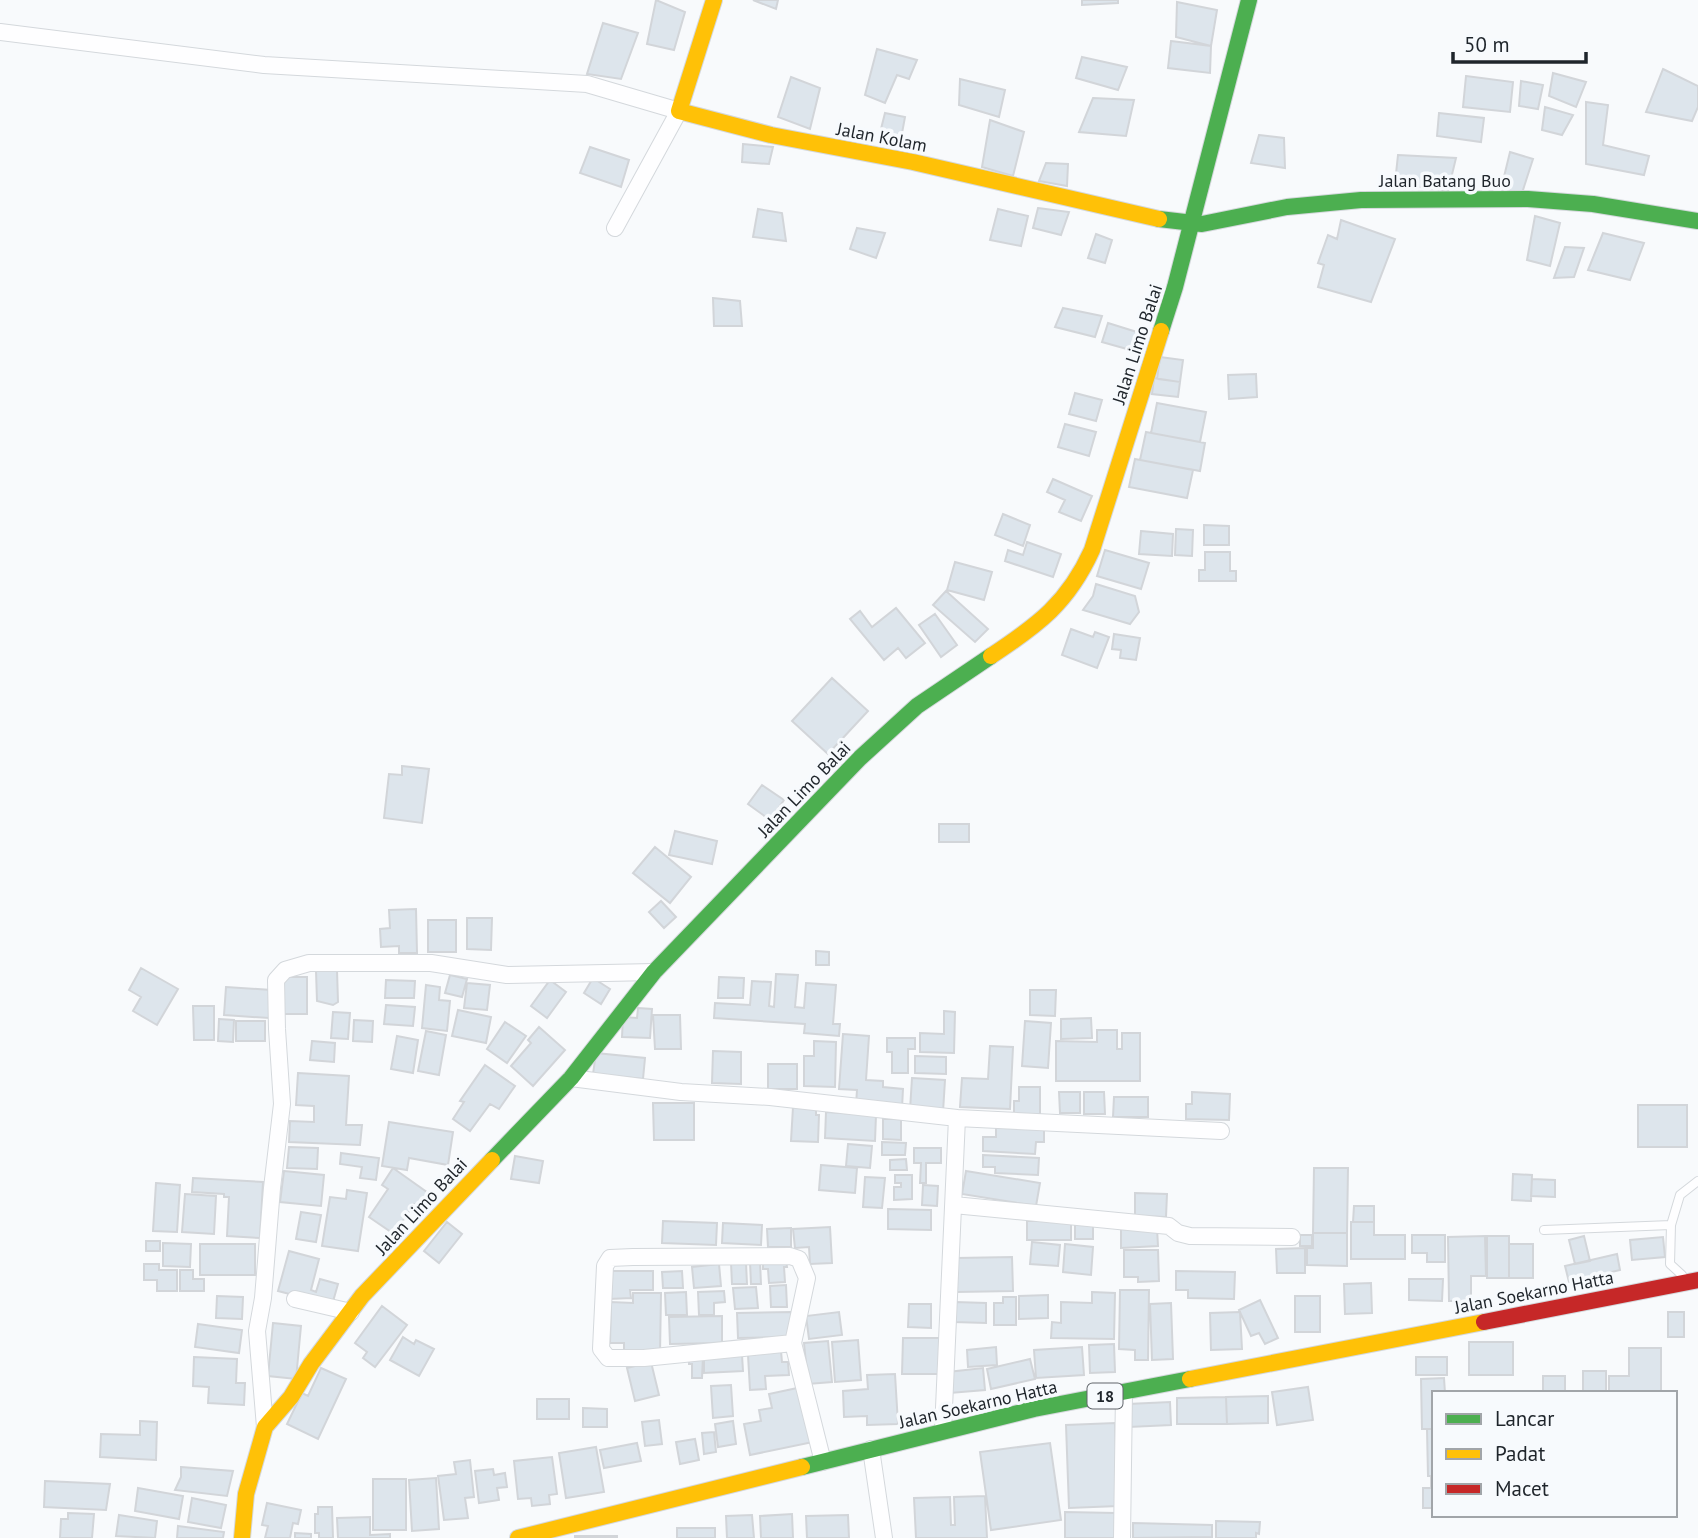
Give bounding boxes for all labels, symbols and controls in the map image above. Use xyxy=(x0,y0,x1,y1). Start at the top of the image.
scale bar xyxy=(1453,21,1586,65)
text: 50 m xyxy=(1464,31,1510,58)
street label: Jalan Kolam xyxy=(834,117,929,157)
street label: Jalan Batang Buo xyxy=(1378,169,1511,192)
street label: Jalan Limo Balai xyxy=(1106,281,1167,408)
street label: Jalan Limo Balai xyxy=(752,736,856,843)
street label: Jalan Limo Balai xyxy=(369,1153,472,1260)
street label: Jalan Soekarno Hatta xyxy=(1452,1265,1615,1319)
street label: Jalan Soekarno Hatta xyxy=(896,1375,1059,1434)
road number: 18 xyxy=(1088,1384,1122,1408)
legend xyxy=(1432,1391,1677,1517)
text: Lancar xyxy=(1495,1405,1554,1432)
text: Padat xyxy=(1495,1440,1545,1467)
text: Macet xyxy=(1495,1475,1549,1502)

